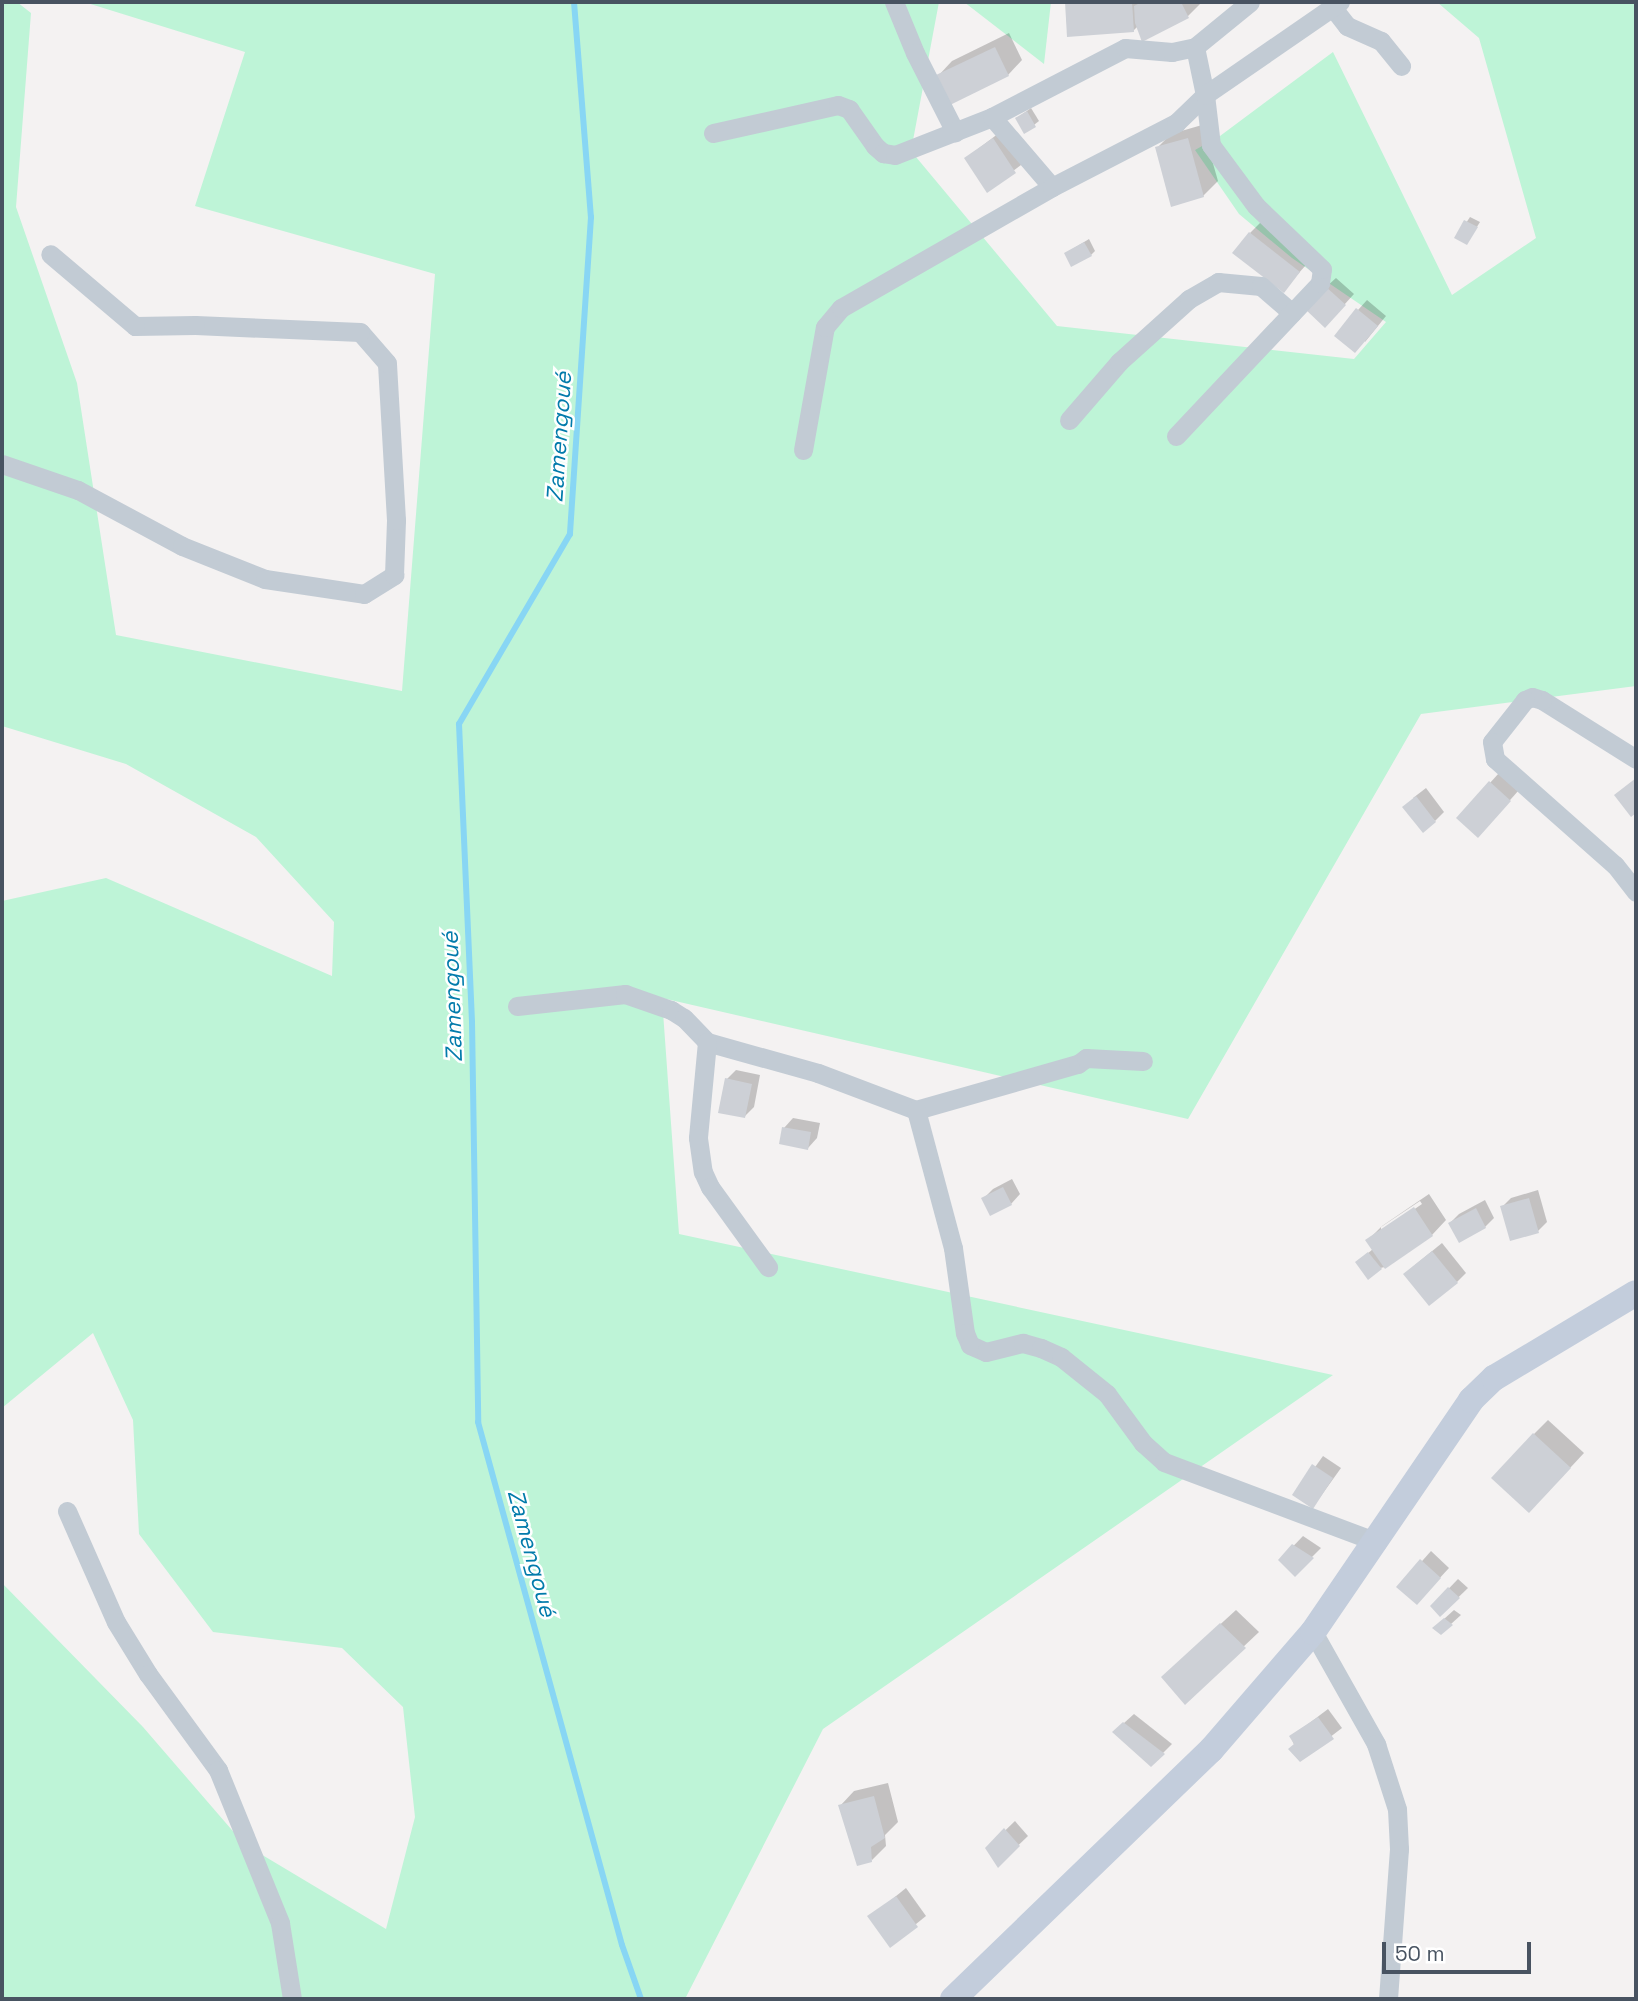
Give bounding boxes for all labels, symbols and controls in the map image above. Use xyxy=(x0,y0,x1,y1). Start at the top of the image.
water label: Zamengoué xyxy=(541,371,577,503)
water label: Zamengoué xyxy=(436,931,468,1063)
water label: Zamengoué xyxy=(502,1486,562,1620)
scale bar xyxy=(1386,1927,1535,1971)
text: 50 m xyxy=(1395,1940,1445,1967)

